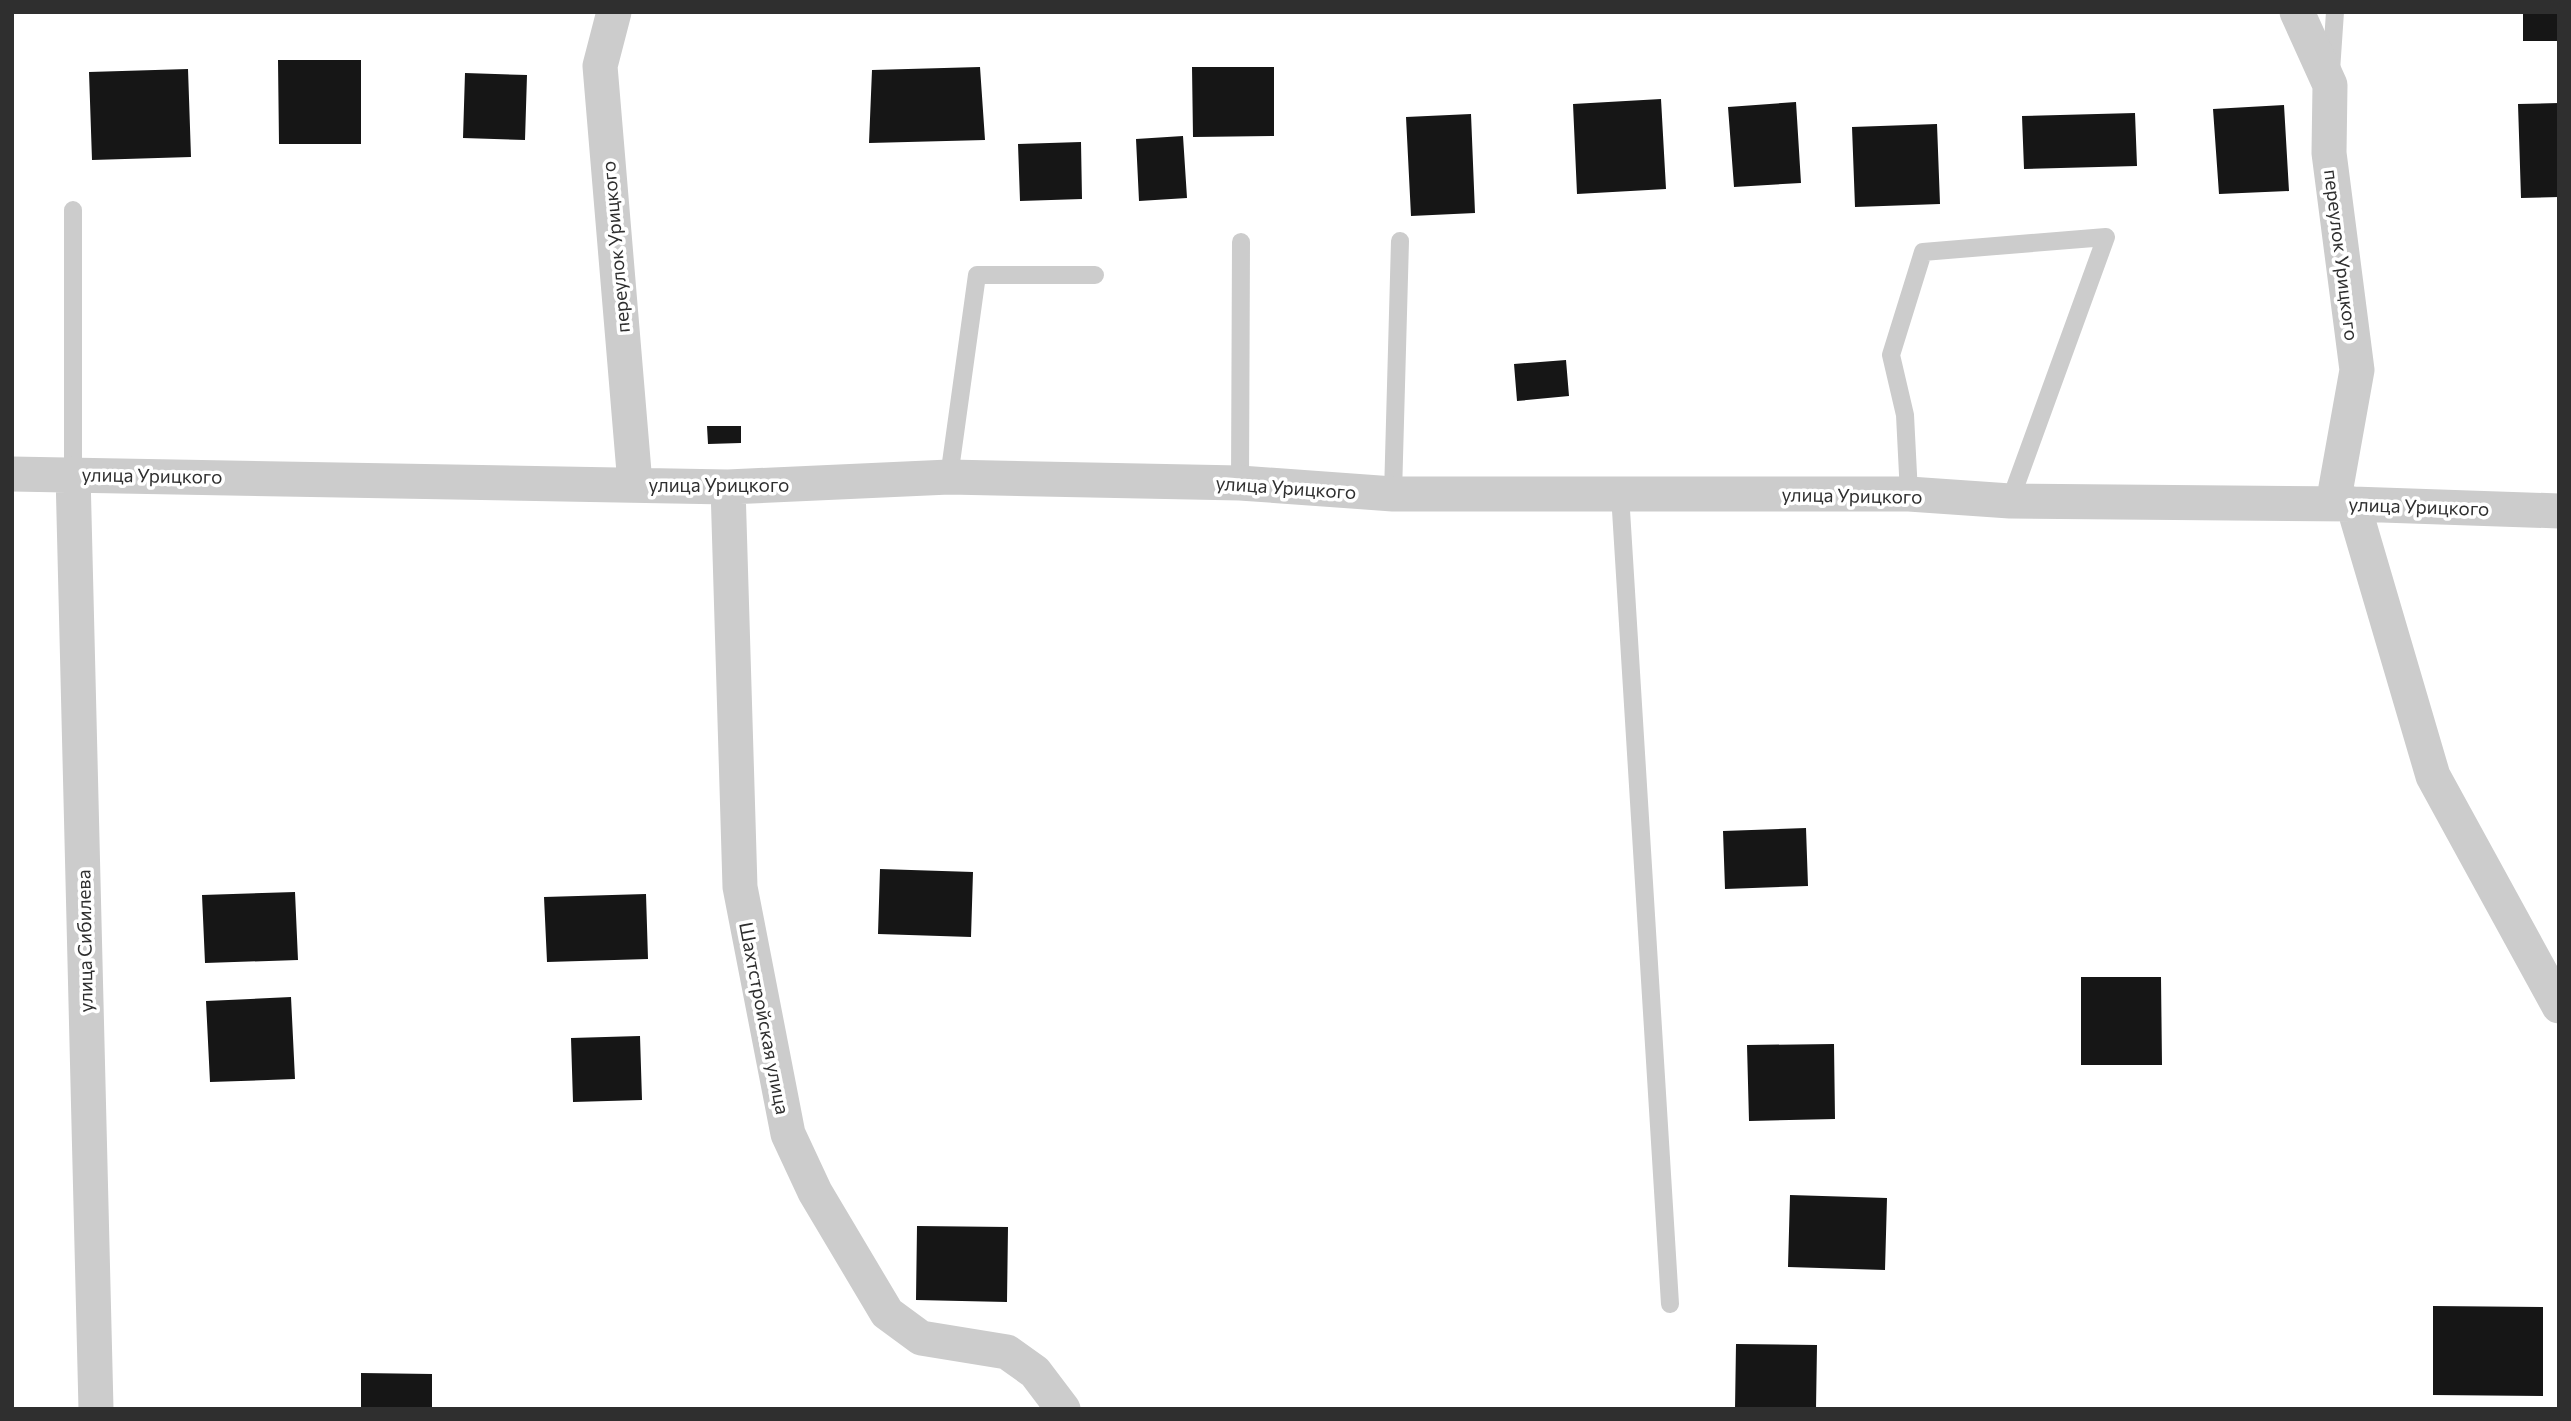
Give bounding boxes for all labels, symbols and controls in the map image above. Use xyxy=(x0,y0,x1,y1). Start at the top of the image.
street label: переулок Урицкого xyxy=(596,160,634,334)
street label: переулок Урицкого xyxy=(2320,168,2364,342)
street label: улица Урицкого xyxy=(81,462,223,488)
street label: улица Урицкого xyxy=(1215,471,1357,503)
street label: улица Урицкого xyxy=(649,473,789,496)
street label: улица Урицкого xyxy=(1781,482,1923,508)
street label: улица Урицкого xyxy=(2348,492,2490,520)
street label: улица Сибилева xyxy=(71,869,97,1013)
street label: Шахтстройская улица xyxy=(735,920,795,1116)

